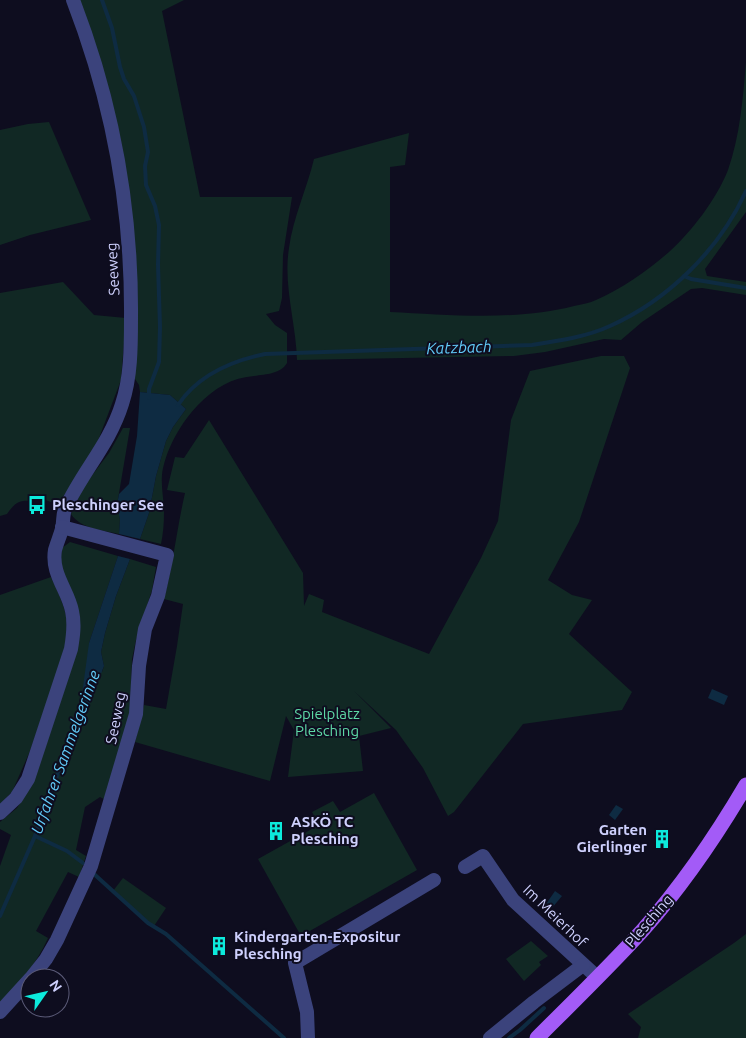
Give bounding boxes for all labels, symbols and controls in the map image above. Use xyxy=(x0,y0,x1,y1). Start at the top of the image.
street label: Seeweg xyxy=(103,242,122,296)
water label: Katzbach xyxy=(426,337,492,357)
bus stop icon: Pleschinger See xyxy=(26,494,48,516)
place label: Pleschinger See xyxy=(52,496,164,513)
water label: Urfahrer Sammelgerinne xyxy=(27,668,103,836)
street label: Seeweg xyxy=(102,690,129,746)
park label: Spielplatz Plesching xyxy=(294,705,360,739)
place label: ASKÖ TC Plesching xyxy=(291,813,359,847)
building icon: ASKÖ TC Plesching xyxy=(265,820,287,842)
place label: Garten Gierlinger xyxy=(577,821,648,855)
building icon: Garten Gierlinger xyxy=(651,828,673,850)
street label: Im Meierhof xyxy=(520,881,591,951)
street label: Plesching xyxy=(621,891,676,950)
place label: Kindergarten-Expositur Plesching xyxy=(234,928,401,962)
building icon: Kindergarten-Expositur Plesching xyxy=(208,935,230,957)
north arrow xyxy=(20,968,70,1018)
text: N xyxy=(46,977,65,995)

